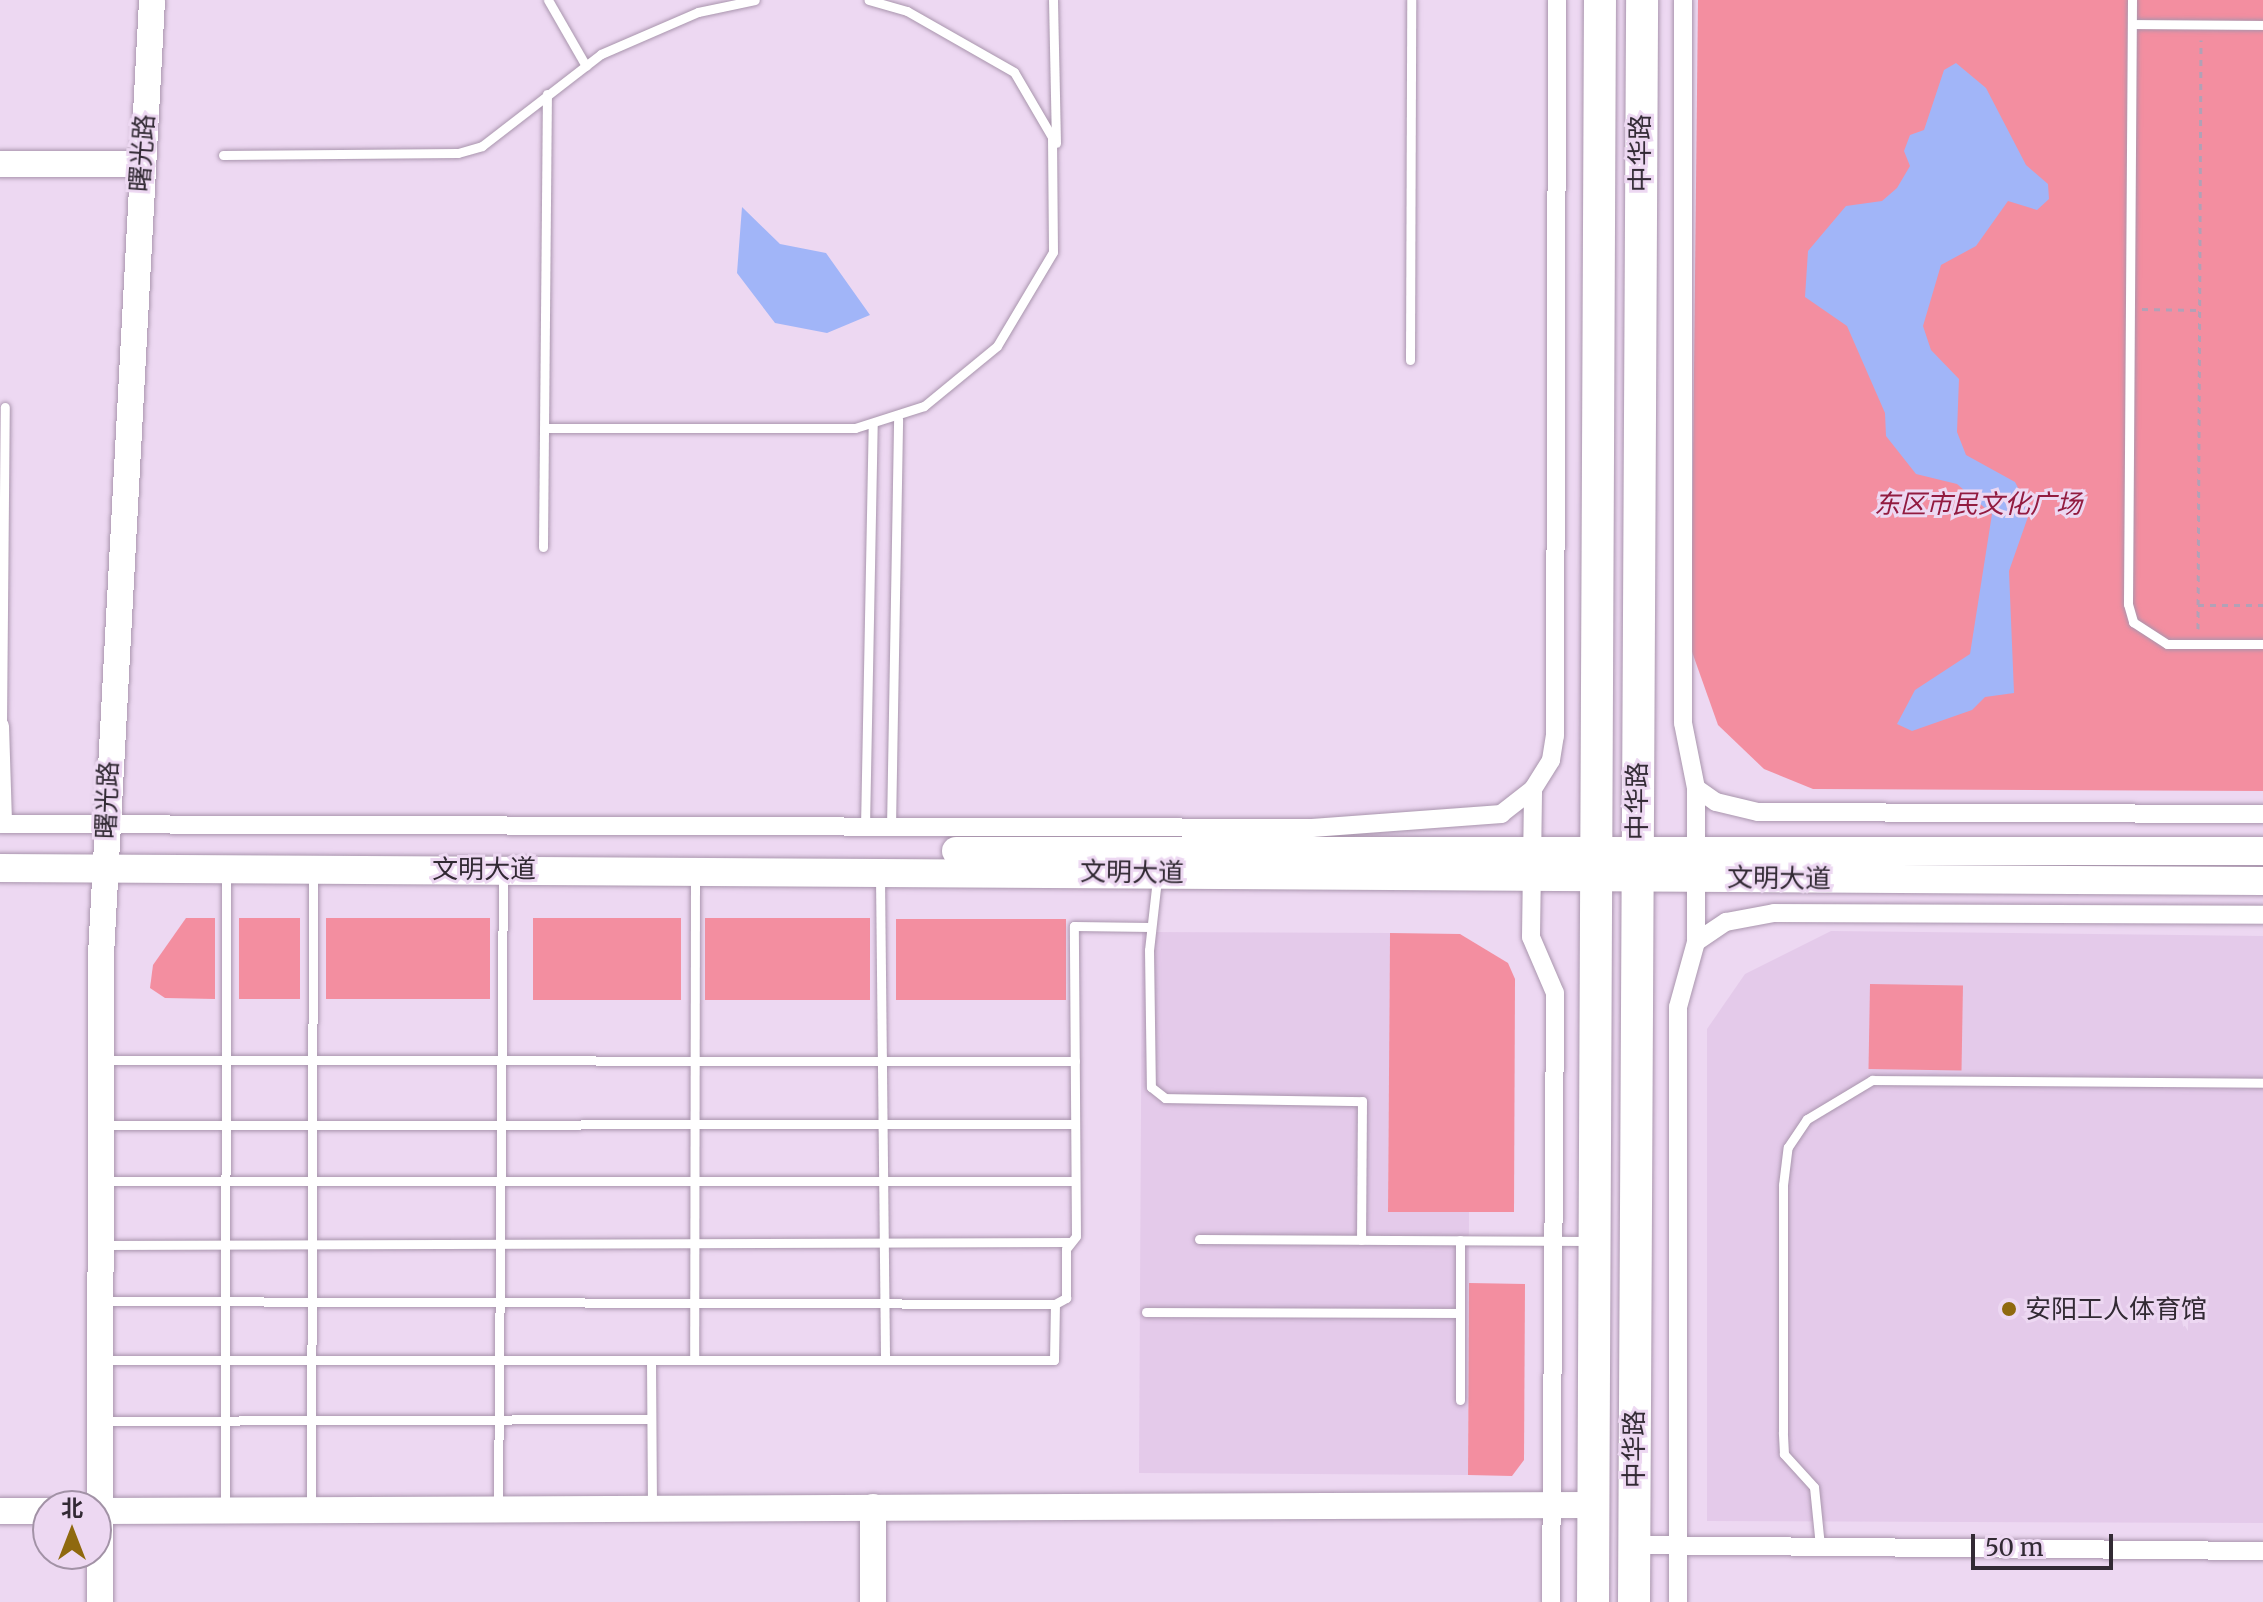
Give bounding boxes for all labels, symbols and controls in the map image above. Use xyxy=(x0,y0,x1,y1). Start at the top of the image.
street label: 曙光路 xyxy=(124,113,160,193)
street label: 中华路 xyxy=(1624,114,1656,192)
park label: 东区市民文化广场 xyxy=(1874,488,2082,520)
street label: 曙光路 xyxy=(90,760,124,840)
street label: 中华路 xyxy=(1621,762,1653,840)
street label: 文明大道 xyxy=(432,853,536,885)
street label: 文明大道 xyxy=(1080,855,1184,889)
street label: 文明大道 xyxy=(1727,861,1831,895)
place label: 安阳工人体育馆 xyxy=(2025,1293,2207,1325)
marker: 安阳工人体育馆 xyxy=(2000,1300,2018,1318)
street label: 中华路 xyxy=(1618,1410,1650,1488)
north arrow xyxy=(32,1490,112,1570)
text: 北 xyxy=(61,1494,83,1522)
scale bar xyxy=(1975,1518,2117,1568)
text: 50 m xyxy=(1985,1532,2044,1563)

